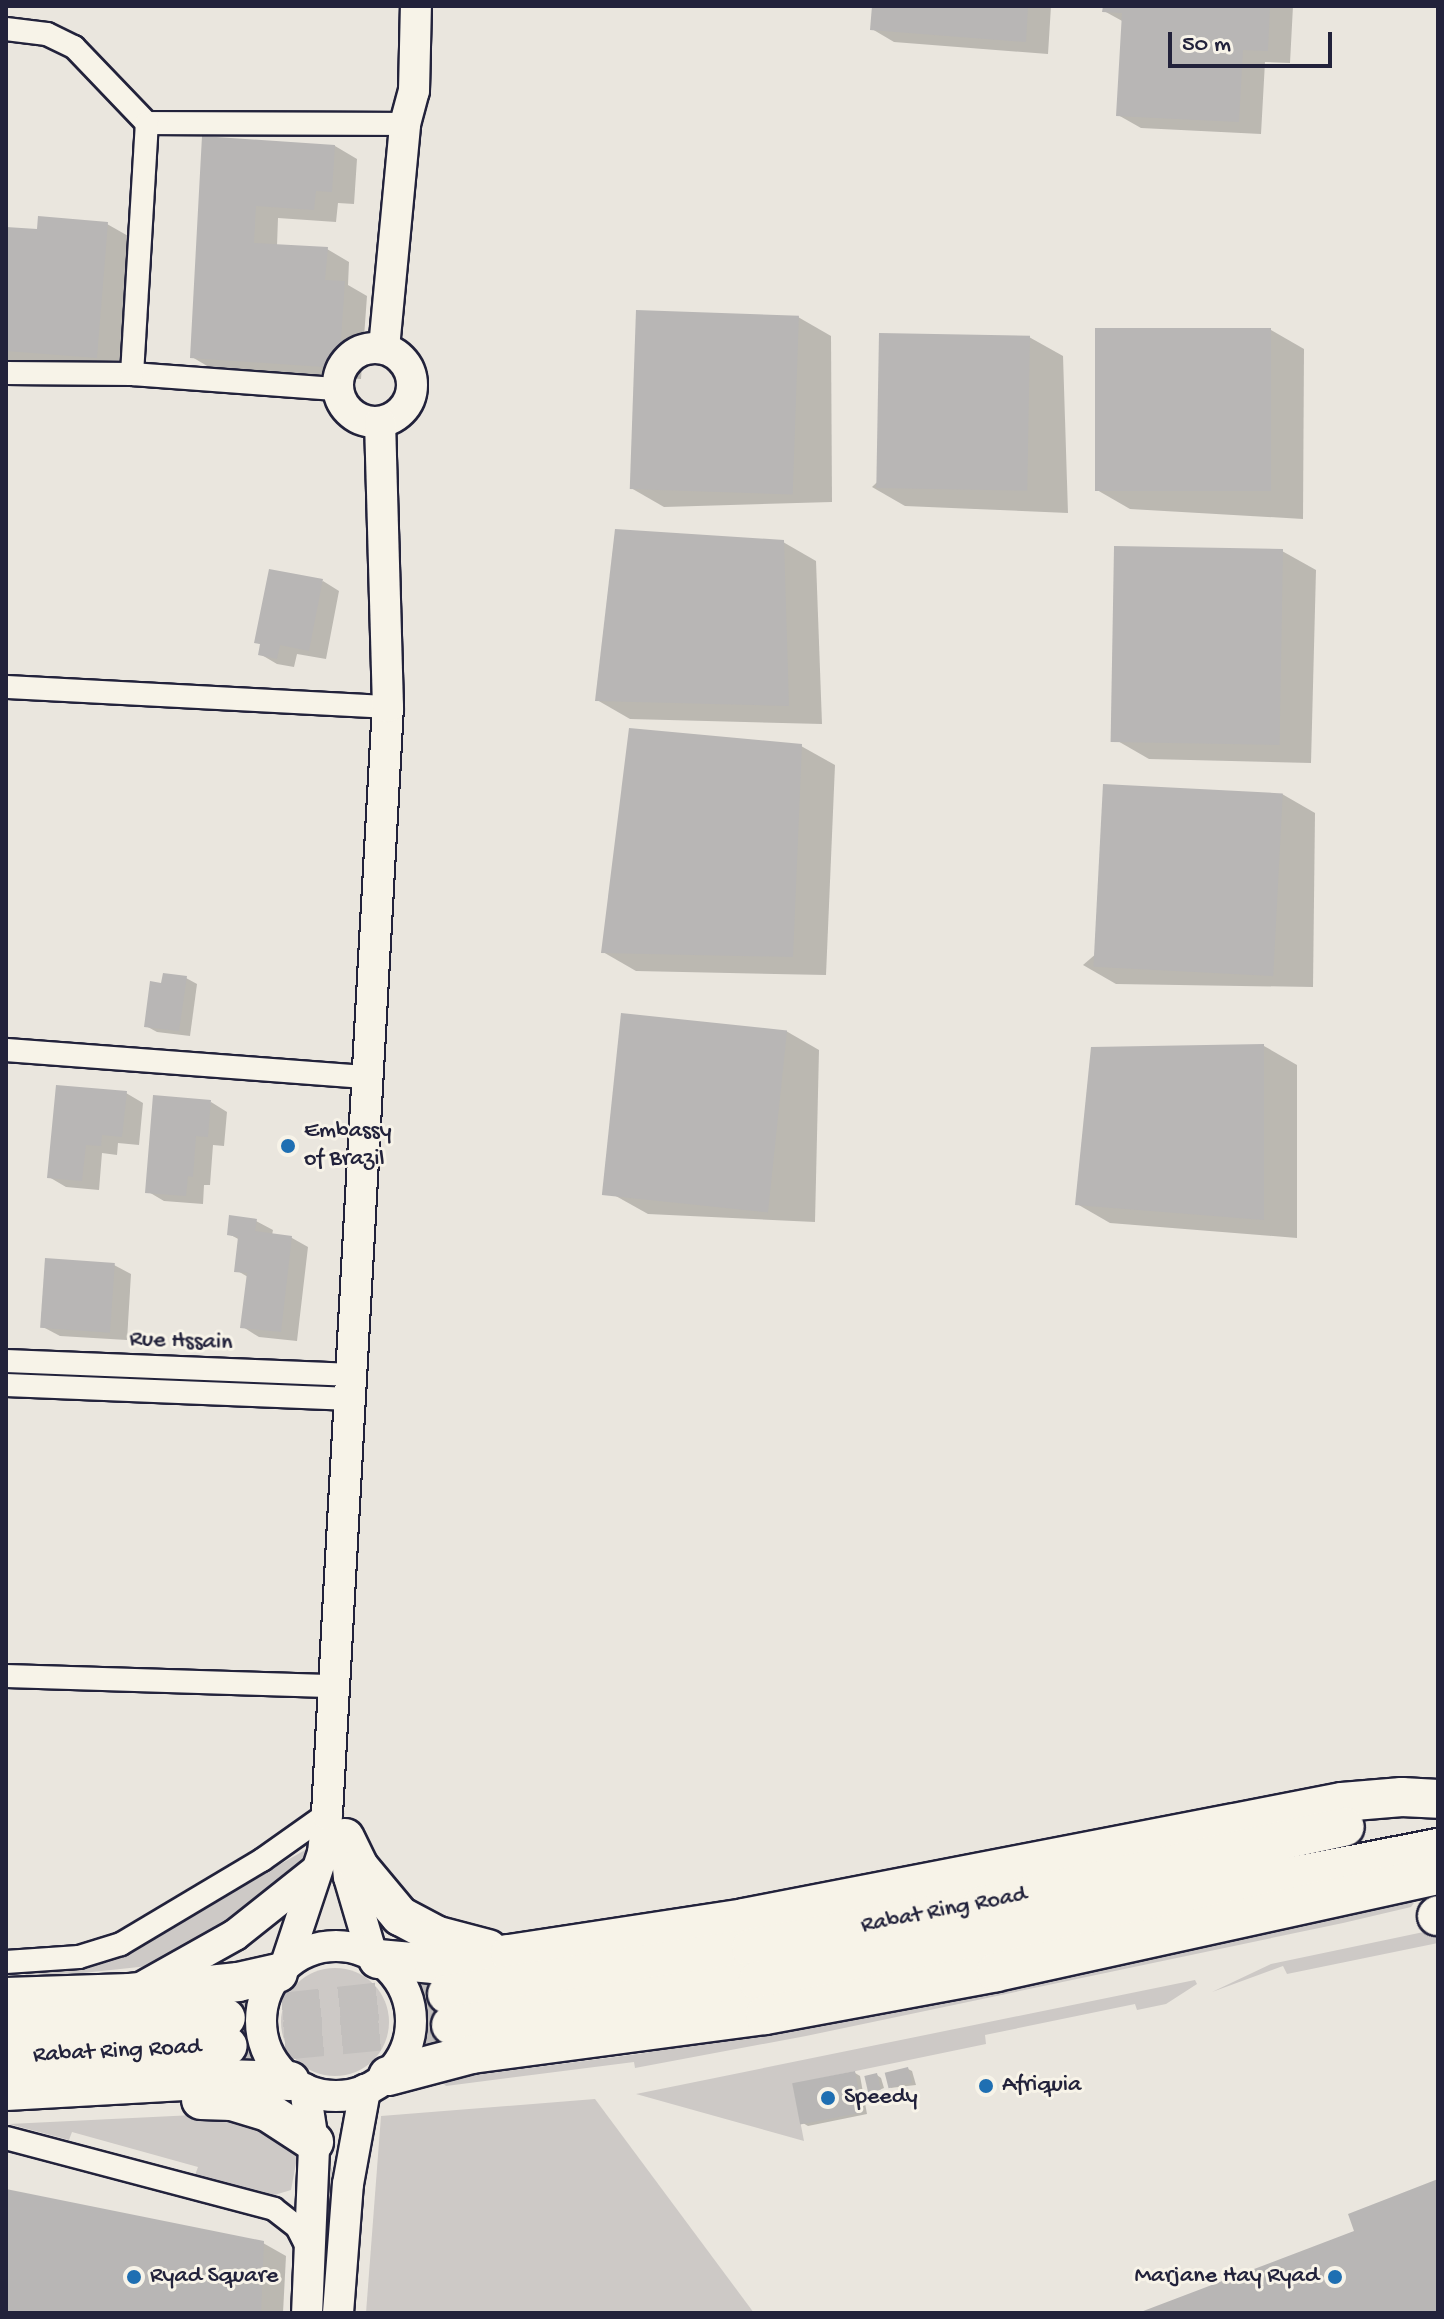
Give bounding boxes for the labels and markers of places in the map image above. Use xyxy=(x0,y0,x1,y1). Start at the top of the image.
place label: Embassy of Brazil xyxy=(304,1118,391,1174)
marker: Embassy of Brazil xyxy=(279,1137,297,1155)
place label: Afriquia xyxy=(1002,2072,1081,2100)
marker: Afriquia xyxy=(977,2077,995,2095)
place label: Speedy xyxy=(844,2084,918,2112)
marker: Speedy xyxy=(819,2089,837,2107)
place label: Ryad Square xyxy=(150,2263,278,2291)
place label: Marjane Hay Ryad xyxy=(1134,2263,1319,2291)
marker: Ryad Square xyxy=(125,2268,143,2286)
marker: Marjane Hay Ryad xyxy=(1326,2268,1344,2286)

